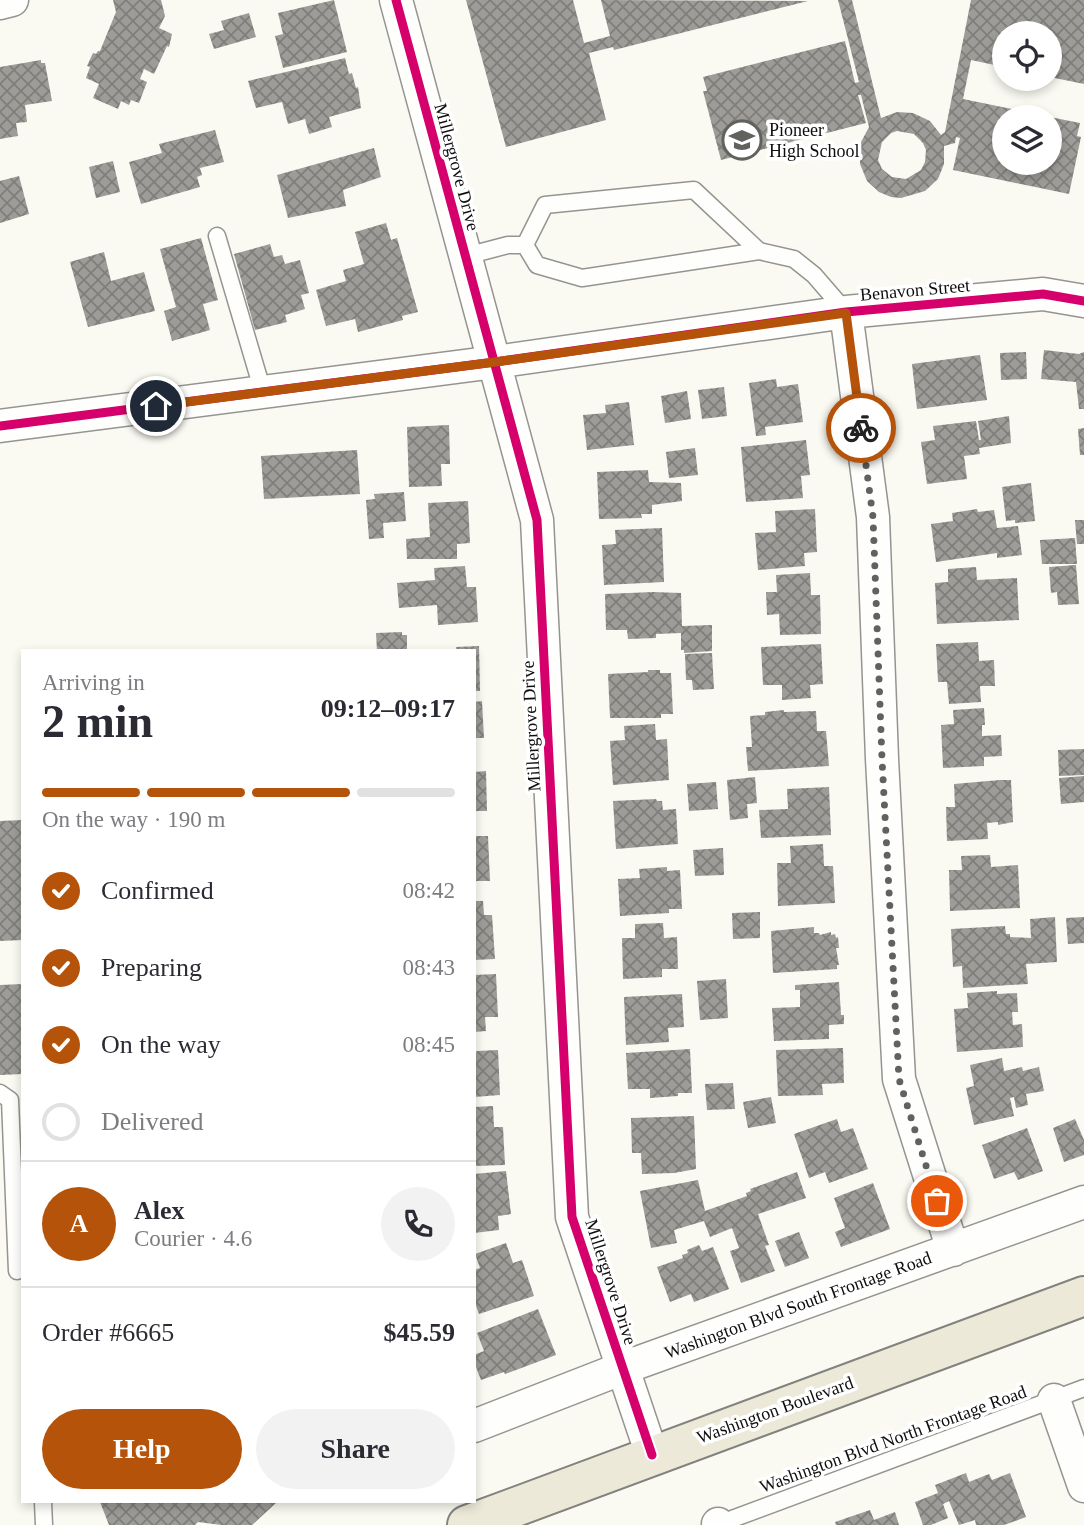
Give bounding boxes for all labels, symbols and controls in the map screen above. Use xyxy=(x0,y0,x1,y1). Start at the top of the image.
map controls xyxy=(992,21,1062,175)
button: locate xyxy=(992,21,1062,91)
street label: Millergrove Drive xyxy=(430,101,484,233)
button: layers xyxy=(992,105,1062,175)
school or university icon: Pioneer High School xyxy=(721,119,763,161)
place label: Pioneer High School xyxy=(769,120,860,161)
street label: Benavon Street xyxy=(859,275,971,305)
pin xyxy=(126,376,186,436)
icon: home xyxy=(137,387,175,425)
courier xyxy=(826,393,896,463)
icon: bike xyxy=(842,409,880,447)
street label: Millergrove Drive xyxy=(518,660,544,792)
text: Arriving in xyxy=(42,670,145,695)
text: 09:12–09:17 xyxy=(321,694,455,723)
text: 2 min xyxy=(42,696,153,747)
text: On the way · 190 m xyxy=(42,807,225,832)
icon: check xyxy=(42,872,80,910)
text: Confirmed xyxy=(101,876,214,905)
text: 08:42 xyxy=(403,878,455,903)
icon: check xyxy=(42,949,80,987)
text: Preparing xyxy=(101,953,202,982)
text: 08:43 xyxy=(403,955,455,980)
icon: check xyxy=(42,1026,80,1064)
text: On the way xyxy=(101,1030,221,1059)
text: 08:45 xyxy=(403,1032,455,1057)
text: Delivered xyxy=(101,1107,204,1136)
pin xyxy=(907,1171,967,1231)
icon: bag xyxy=(918,1182,956,1220)
button: phone xyxy=(381,1187,455,1261)
text: Alex xyxy=(134,1196,185,1225)
text: A xyxy=(70,1209,88,1238)
street label: Millergrove Drive xyxy=(581,1217,641,1347)
text: Courier · 4.6 xyxy=(134,1226,252,1251)
street label: Washington Blvd South Frontage Road xyxy=(662,1247,934,1363)
text: Order #6665 xyxy=(42,1318,174,1347)
text: $45.59 xyxy=(384,1318,455,1347)
street label: Washington Boulevard xyxy=(694,1372,856,1448)
street label: Washington Blvd North Frontage Road xyxy=(757,1381,1029,1497)
button: Help xyxy=(42,1409,242,1489)
button: Share xyxy=(256,1409,455,1489)

